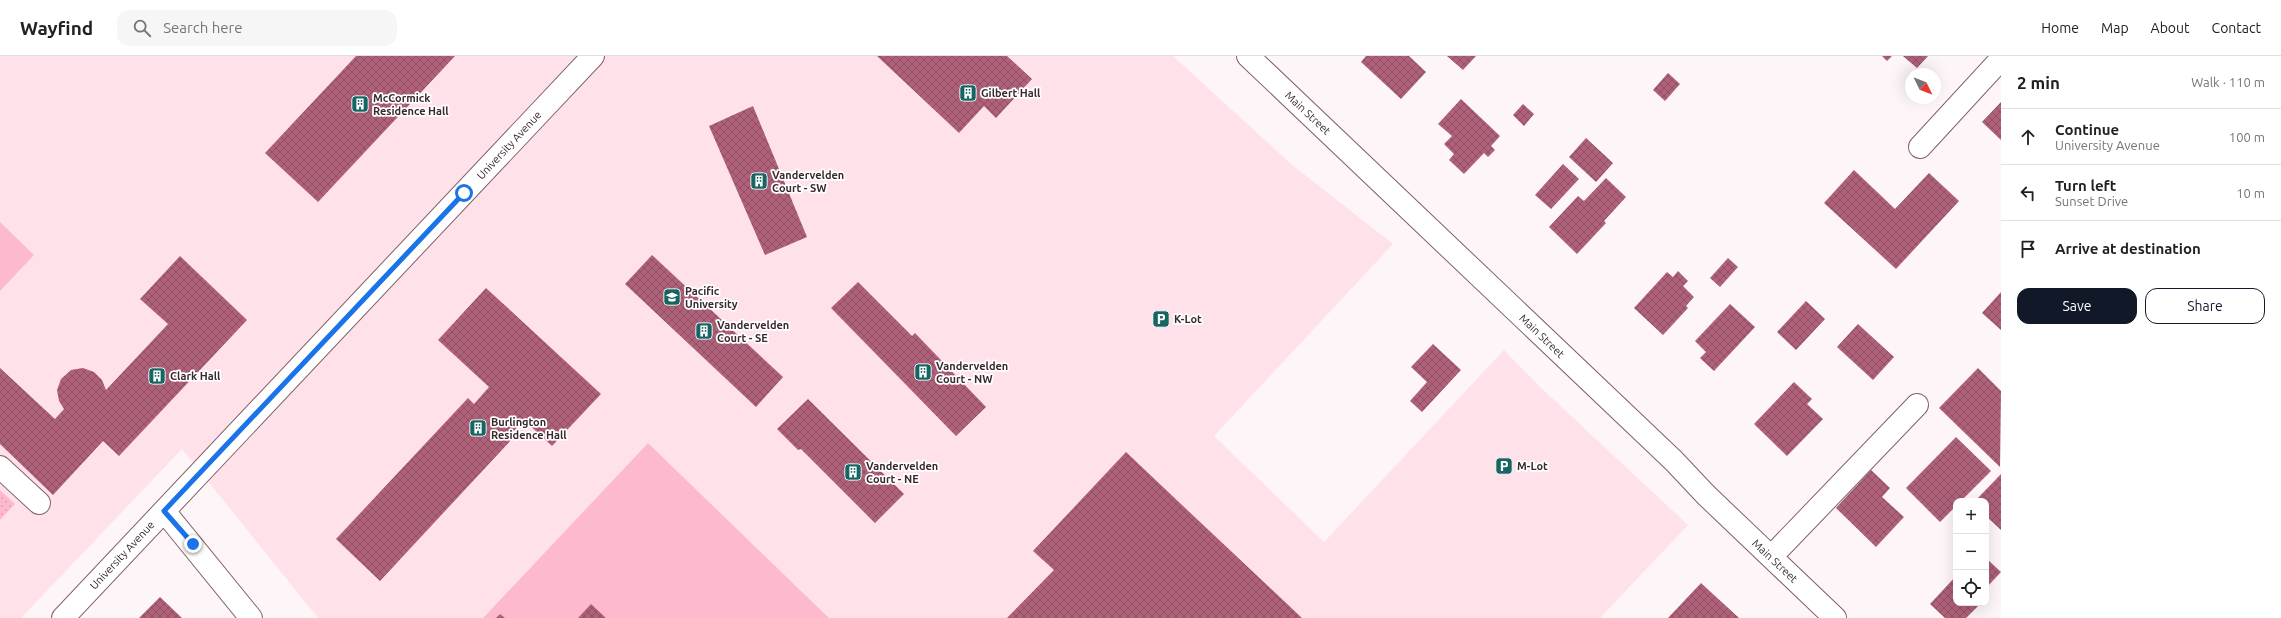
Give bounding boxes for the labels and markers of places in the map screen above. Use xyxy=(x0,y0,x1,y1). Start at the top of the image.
building icon: Gilbert Hall xyxy=(958,83,978,103)
place label: Gilbert Hall xyxy=(981,87,1041,99)
place label: McCormick Residence Hall xyxy=(373,92,449,117)
building icon: McCormick Residence Hall xyxy=(350,94,370,114)
place label: Vandervelden Court - SW xyxy=(772,169,844,194)
building icon: Vandervelden Court - SW xyxy=(749,171,769,191)
place label: Pacific University xyxy=(685,285,738,310)
school or university icon: Pacific University xyxy=(662,287,682,307)
parking icon: K-Lot xyxy=(1151,309,1171,329)
place label: K-Lot xyxy=(1174,313,1202,325)
place label: Vandervelden Court - SE xyxy=(717,319,789,344)
building icon: Vandervelden Court - SE xyxy=(694,321,714,341)
place label: Vandervelden Court - NW xyxy=(936,360,1008,385)
building icon: Vandervelden Court - NW xyxy=(913,362,933,382)
building icon: Clark Hall xyxy=(147,366,167,386)
place label: Clark Hall xyxy=(170,370,221,382)
place label: Burlington Residence Hall xyxy=(491,416,567,441)
building icon: Burlington Residence Hall xyxy=(468,418,488,438)
parking icon: M-Lot xyxy=(1494,456,1514,476)
place label: Vandervelden Court - NE xyxy=(866,460,938,485)
place label: M-Lot xyxy=(1517,460,1548,472)
building icon: Vandervelden Court - NE xyxy=(843,462,863,482)

